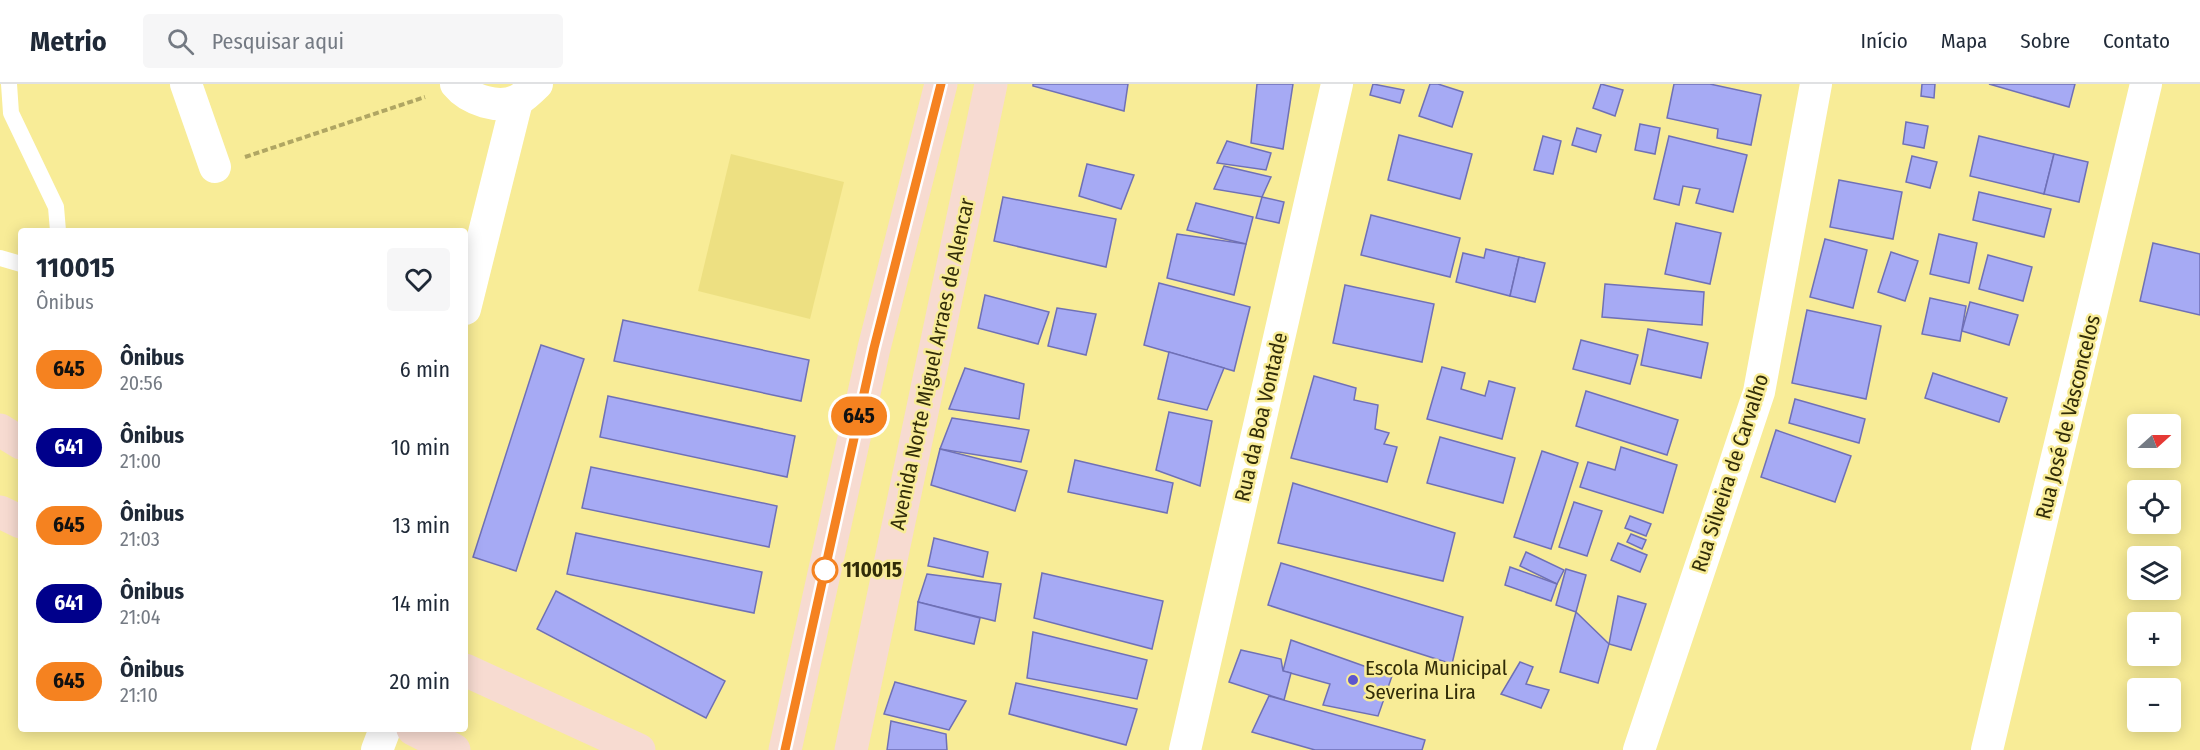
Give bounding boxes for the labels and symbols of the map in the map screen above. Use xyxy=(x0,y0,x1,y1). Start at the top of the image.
street label: Avenida Norte Miguel Arraes de Alencar xyxy=(884,195,980,532)
street label: Rua José de Vasconcelos xyxy=(2030,312,2106,522)
street label: Rua da Boa Vontade xyxy=(1229,330,1293,504)
street label: Rua Silveira de Carvalho xyxy=(1686,371,1774,575)
line badge: 645 xyxy=(824,396,894,436)
north arrow xyxy=(2127,414,2181,468)
marker: 110015 xyxy=(812,557,838,583)
place label: 110015 xyxy=(843,557,902,583)
place label: Escola Municipal Severina Lira xyxy=(1365,655,1508,705)
marker: Escola Municipal Severina Lira xyxy=(1346,673,1360,687)

